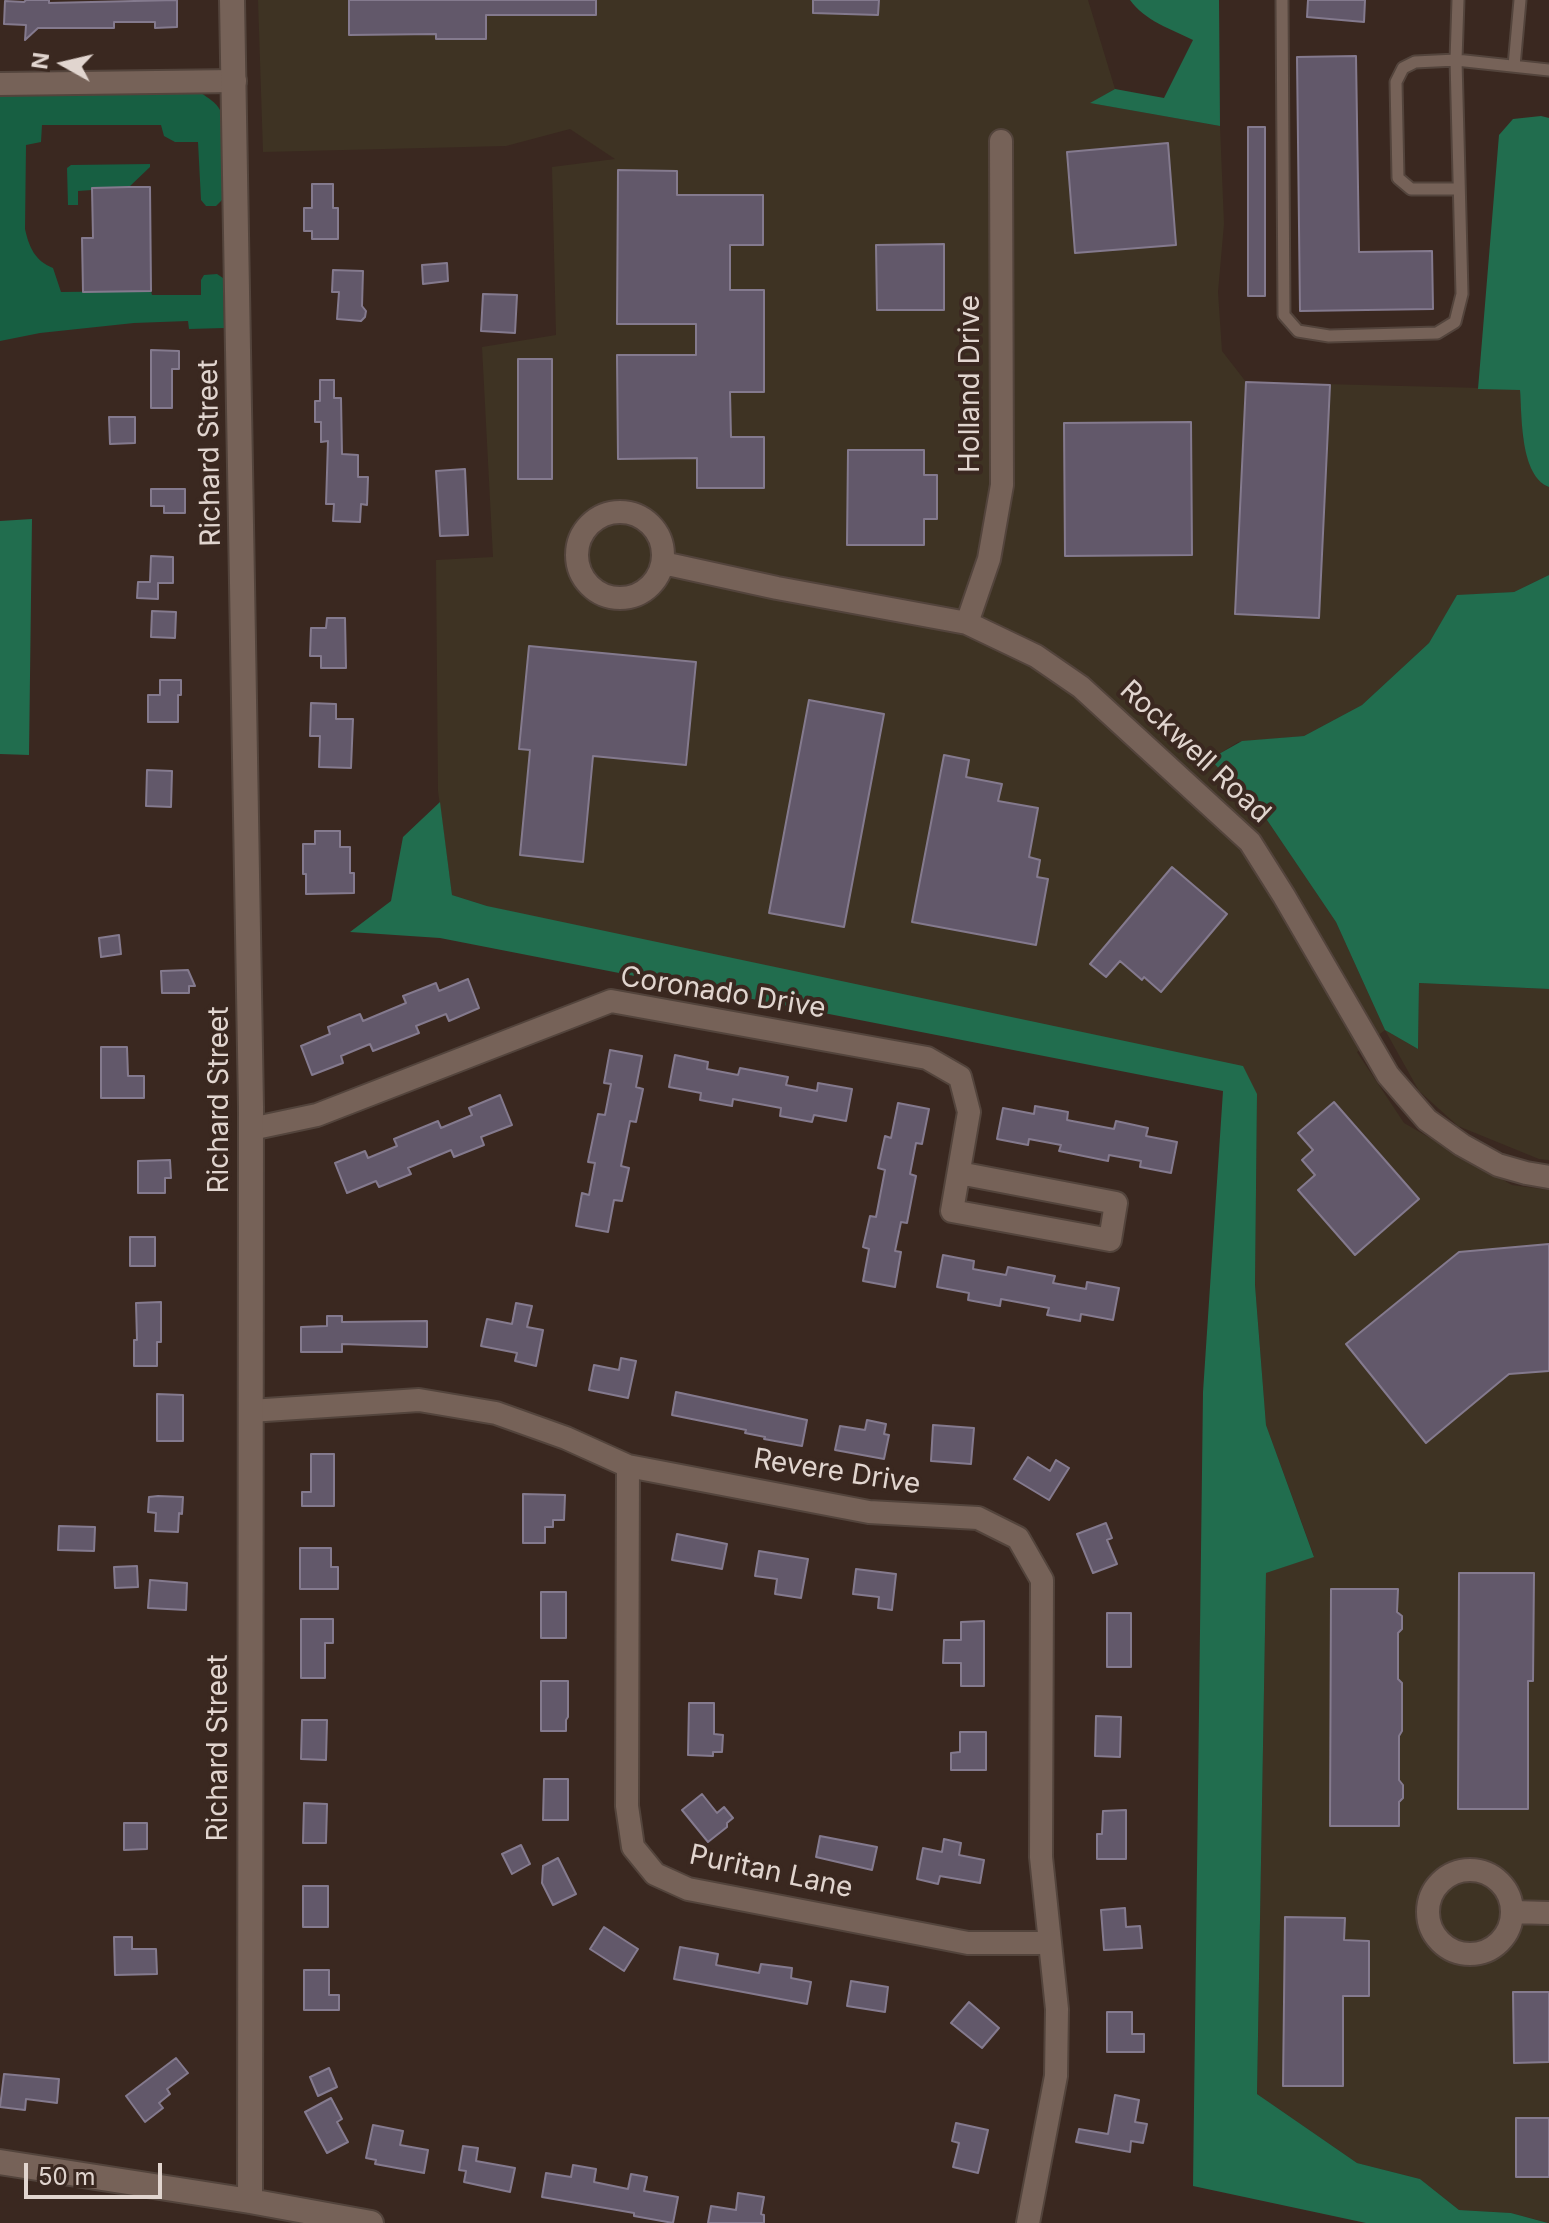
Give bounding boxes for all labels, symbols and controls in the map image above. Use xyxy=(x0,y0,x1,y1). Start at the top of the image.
north arrow xyxy=(24,24,104,104)
text: N xyxy=(26,51,54,71)
street label: Holland Drive xyxy=(954,295,988,473)
street label: Richard Street xyxy=(192,359,228,547)
street label: Rockwell Road xyxy=(1113,674,1277,830)
street label: Coronado Drive xyxy=(618,960,828,1026)
street label: Richard Street xyxy=(203,1006,237,1194)
street label: Revere Drive xyxy=(751,1442,923,1502)
street label: Richard Street xyxy=(202,1654,236,1842)
street label: Puritan Lane xyxy=(686,1838,856,1906)
scale bar xyxy=(28,2147,166,2197)
text: 50 m xyxy=(38,2162,96,2191)

